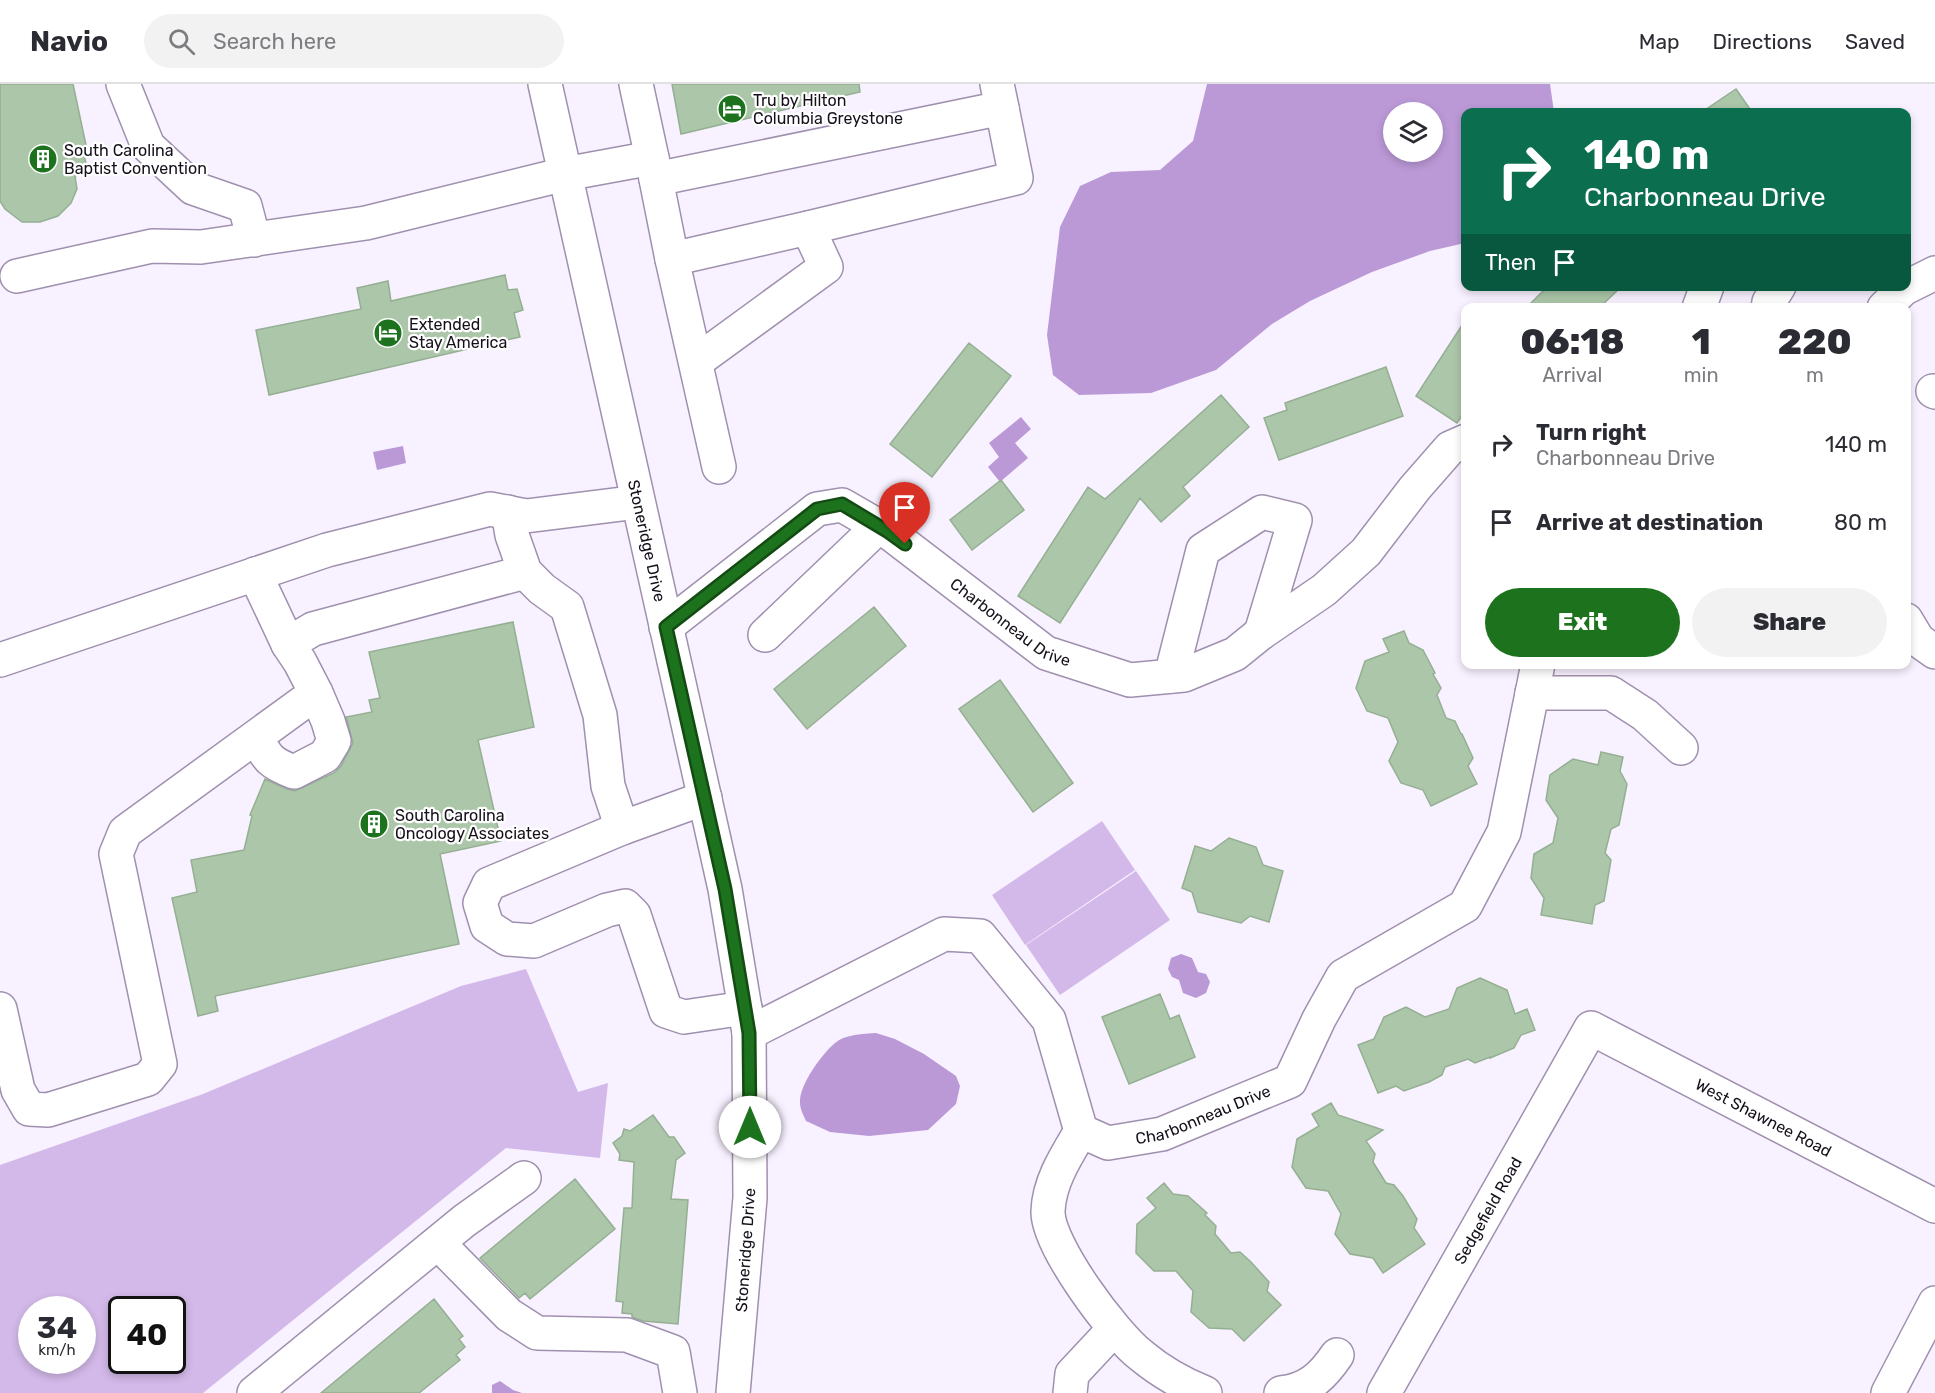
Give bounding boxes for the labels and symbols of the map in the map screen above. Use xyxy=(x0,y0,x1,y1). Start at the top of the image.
place label: Tru by Hilton Columbia Greystone xyxy=(753,91,903,128)
hotel icon: Tru by Hilton Columbia Greystone xyxy=(716,93,748,125)
place label: South Carolina Baptist Convention xyxy=(64,141,207,178)
building icon: South Carolina Baptist Convention xyxy=(27,143,59,175)
place label: Extended Stay America xyxy=(409,315,507,352)
hotel icon: Extended Stay America xyxy=(372,317,404,349)
street label: Stoneridge Drive xyxy=(624,478,670,604)
pin xyxy=(879,482,930,544)
street label: Charbonneau Drive xyxy=(946,574,1073,670)
place label: South Carolina Oncology Associates xyxy=(395,806,549,843)
building icon: South Carolina Oncology Associates xyxy=(358,808,390,840)
street label: West Shawnee Road xyxy=(1692,1075,1835,1161)
street label: Charbonneau Drive xyxy=(1134,1081,1273,1148)
position arrow xyxy=(718,1095,782,1159)
street label: Sedgefield Road xyxy=(1450,1154,1526,1267)
street label: Stoneridge Drive xyxy=(732,1187,759,1313)
speed limit sign: 40 xyxy=(108,1296,186,1374)

